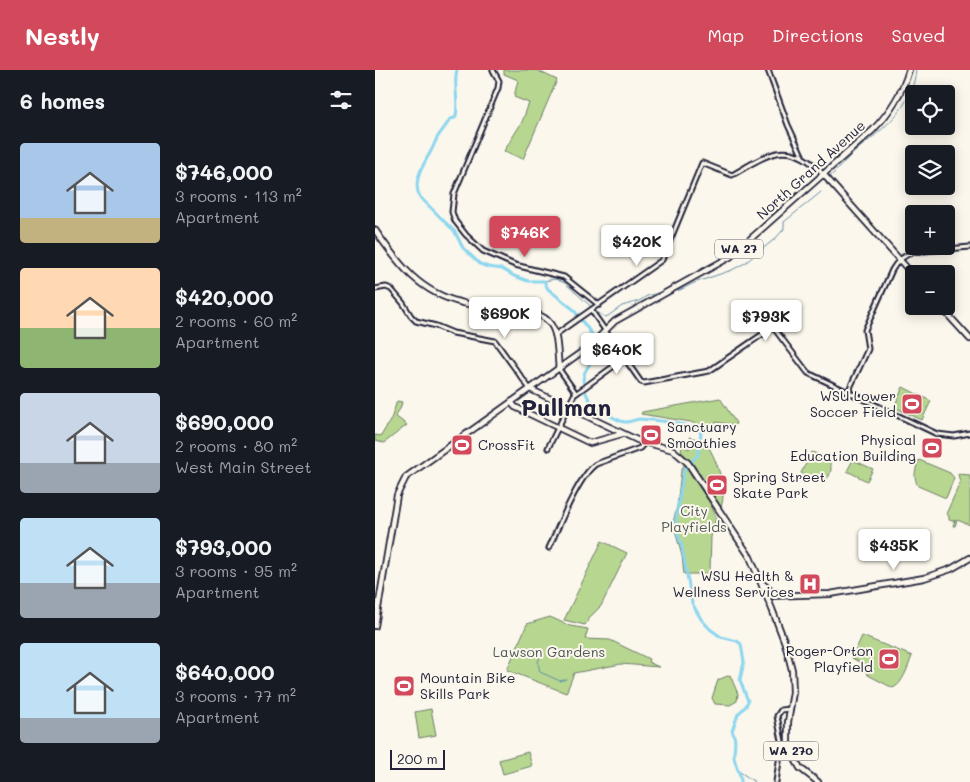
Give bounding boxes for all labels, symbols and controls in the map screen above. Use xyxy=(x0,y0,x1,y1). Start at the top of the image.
text: Nestly xyxy=(25,20,100,51)
text: Map xyxy=(707,23,744,47)
text: Directions xyxy=(772,23,864,47)
text: Saved xyxy=(892,23,945,47)
map controls xyxy=(905,85,955,315)
button: locate xyxy=(905,85,955,135)
icon: filters xyxy=(327,86,355,114)
text: 6 homes xyxy=(20,87,105,114)
street label: North Grand Avenue xyxy=(752,116,869,223)
button: layers xyxy=(905,145,955,195)
text: $746,000 xyxy=(175,158,273,185)
icon: home xyxy=(60,163,120,223)
text: 3 rooms · 113 m² xyxy=(175,185,302,206)
button: + xyxy=(905,205,955,255)
text: Apartment xyxy=(175,206,260,227)
pin: $746K xyxy=(490,216,560,258)
text: $746K xyxy=(500,221,550,242)
pin: $420K xyxy=(602,224,672,267)
text: $420K xyxy=(612,230,662,251)
road number: WA 27 xyxy=(715,240,763,258)
button: − xyxy=(905,265,955,315)
text: $420,000 xyxy=(175,283,274,310)
icon: home xyxy=(60,288,120,348)
pin: $690K xyxy=(470,296,540,339)
pin: $793K xyxy=(731,300,801,342)
text: $690K xyxy=(480,302,530,323)
text: $793K xyxy=(742,305,790,326)
text: 2 rooms · 60 m² xyxy=(175,310,297,331)
text: Apartment xyxy=(175,331,260,352)
pin: $640K xyxy=(582,332,652,375)
text: $640K xyxy=(592,338,642,359)
place label: WSU Lower Soccer Field xyxy=(810,386,896,421)
district label: Pullman xyxy=(521,391,611,422)
sports icon: WSU Lower Soccer Field xyxy=(900,392,924,416)
text: $690,000 xyxy=(175,408,274,435)
icon: home xyxy=(60,413,120,473)
place label: Sanctuary Smoothies xyxy=(667,417,736,452)
sports icon: Sanctuary Smoothies xyxy=(639,423,663,447)
place label: Physical Education Building xyxy=(790,430,916,465)
sports icon: CrossFit xyxy=(450,433,474,457)
text: 2 rooms · 80 m² xyxy=(175,435,297,456)
place label: CrossFit xyxy=(478,435,535,454)
sports icon: Physical Education Building xyxy=(920,436,944,460)
text: West Main Street xyxy=(175,456,311,477)
place label: Spring Street Skate Park xyxy=(733,467,826,502)
sports icon: Spring Street Skate Park xyxy=(705,473,729,497)
park label: City Playfields xyxy=(661,501,727,536)
pin: $435K xyxy=(859,528,929,571)
text: $793,000 xyxy=(175,533,272,560)
text: $435K xyxy=(869,534,919,555)
icon: home xyxy=(60,538,120,598)
text: 3 rooms · 95 m² xyxy=(175,560,297,581)
place label: WSU Health & Wellness Services xyxy=(673,566,794,601)
hospital icon: WSU Health & Wellness Services xyxy=(798,572,822,596)
text: Apartment xyxy=(175,581,260,602)
place label: Roger-Orton Playfield xyxy=(786,641,873,676)
park label: Lawson Gardens xyxy=(493,642,605,661)
sports icon: Roger-Orton Playfield xyxy=(877,647,901,671)
text: $640,000 xyxy=(175,658,274,685)
icon: home xyxy=(60,663,120,723)
place label: Mountain Bike Skills Park xyxy=(420,668,515,703)
sports icon: Mountain Bike Skills Park xyxy=(392,674,416,698)
text: 3 rooms · 77 m² xyxy=(175,685,296,706)
text: Apartment xyxy=(175,706,260,727)
road number: WA 270 xyxy=(763,741,819,760)
scale bar xyxy=(390,747,445,770)
text: 200 m xyxy=(397,749,438,768)

